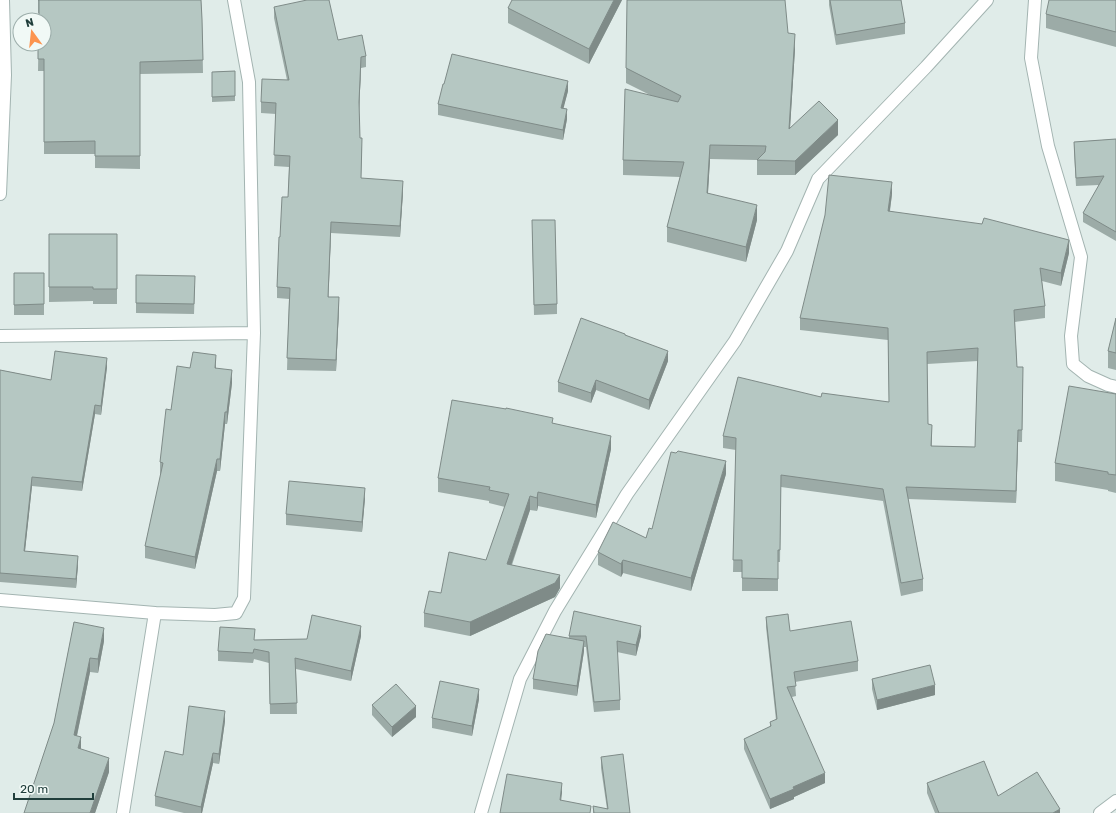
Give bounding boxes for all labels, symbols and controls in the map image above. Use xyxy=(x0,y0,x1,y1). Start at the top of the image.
north arrow xyxy=(12,12,52,52)
text: N xyxy=(24,15,35,30)
scale bar xyxy=(14,775,93,801)
text: 20 m xyxy=(20,782,48,796)

